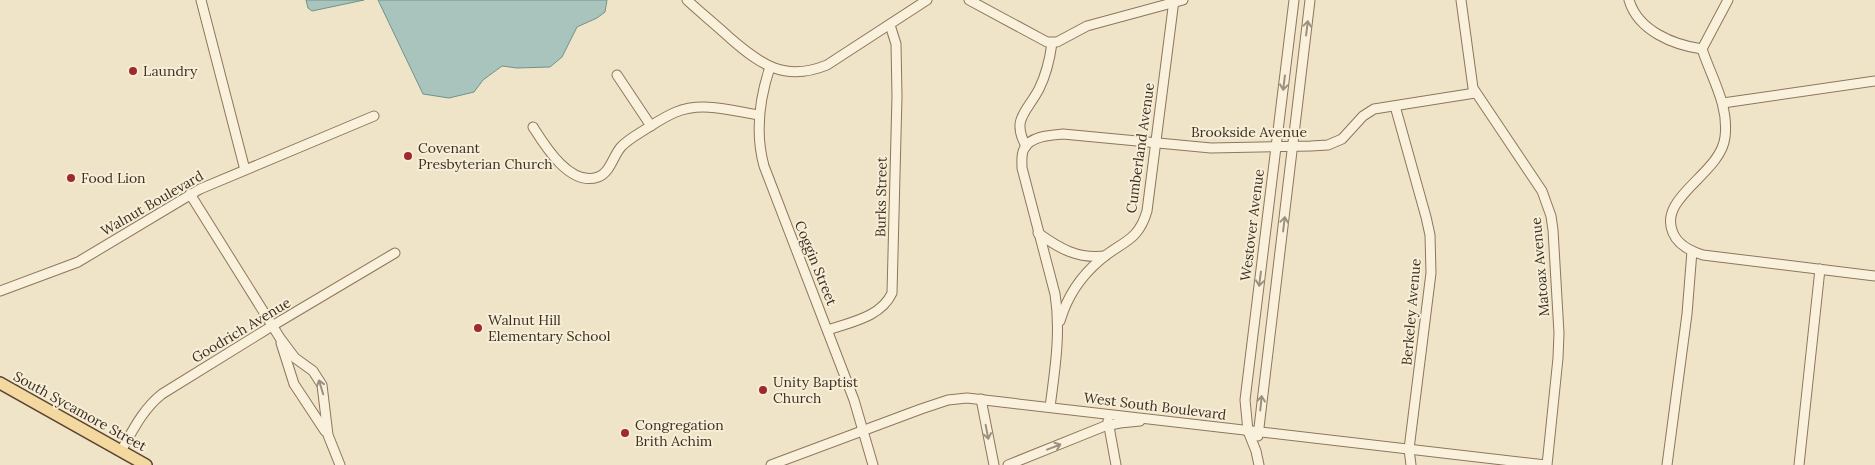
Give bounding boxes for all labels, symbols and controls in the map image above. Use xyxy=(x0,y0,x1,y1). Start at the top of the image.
one-way arrow xyxy=(1302,20,1312,36)
place label: Laundry xyxy=(143,62,198,80)
marker: Laundry xyxy=(127,65,139,77)
one-way arrow xyxy=(1278,75,1288,91)
street label: Cumberland Avenue xyxy=(1122,81,1158,214)
street label: Brookside Avenue xyxy=(1191,123,1307,141)
place label: Covenant Presbyterian Church xyxy=(418,139,553,173)
marker: Covenant Presbyterian Church xyxy=(402,150,414,162)
street label: Burks Street xyxy=(871,156,891,237)
street label: Walnut Boulevard xyxy=(98,166,206,240)
street label: Westover Avenue xyxy=(1236,167,1268,282)
place label: Food Lion xyxy=(81,169,146,187)
marker: Food Lion xyxy=(65,172,77,184)
street label: Matoax Avenue xyxy=(1527,216,1553,317)
one-way arrow xyxy=(1279,217,1289,233)
street label: Coggin Street xyxy=(791,218,841,308)
street label: Berkeley Avenue xyxy=(1397,257,1425,366)
one-way arrow xyxy=(1255,271,1265,287)
street label: Goodrich Avenue xyxy=(188,293,294,367)
place label: Walnut Hill Elementary School xyxy=(488,311,611,345)
marker: Walnut Hill Elementary School xyxy=(472,322,484,334)
street label: South Sycamore Street xyxy=(10,367,150,455)
place label: Unity Baptist Church xyxy=(773,373,859,407)
one-way arrow xyxy=(316,380,326,396)
marker: Unity Baptist Church xyxy=(757,384,769,396)
street label: West South Boulevard xyxy=(1083,388,1227,424)
one-way arrow xyxy=(1257,395,1266,411)
place label: Congregation Brith Achim xyxy=(635,416,724,450)
one-way arrow xyxy=(983,423,993,439)
marker: Congregation Brith Achim xyxy=(619,427,631,439)
one-way arrow xyxy=(1046,442,1061,451)

